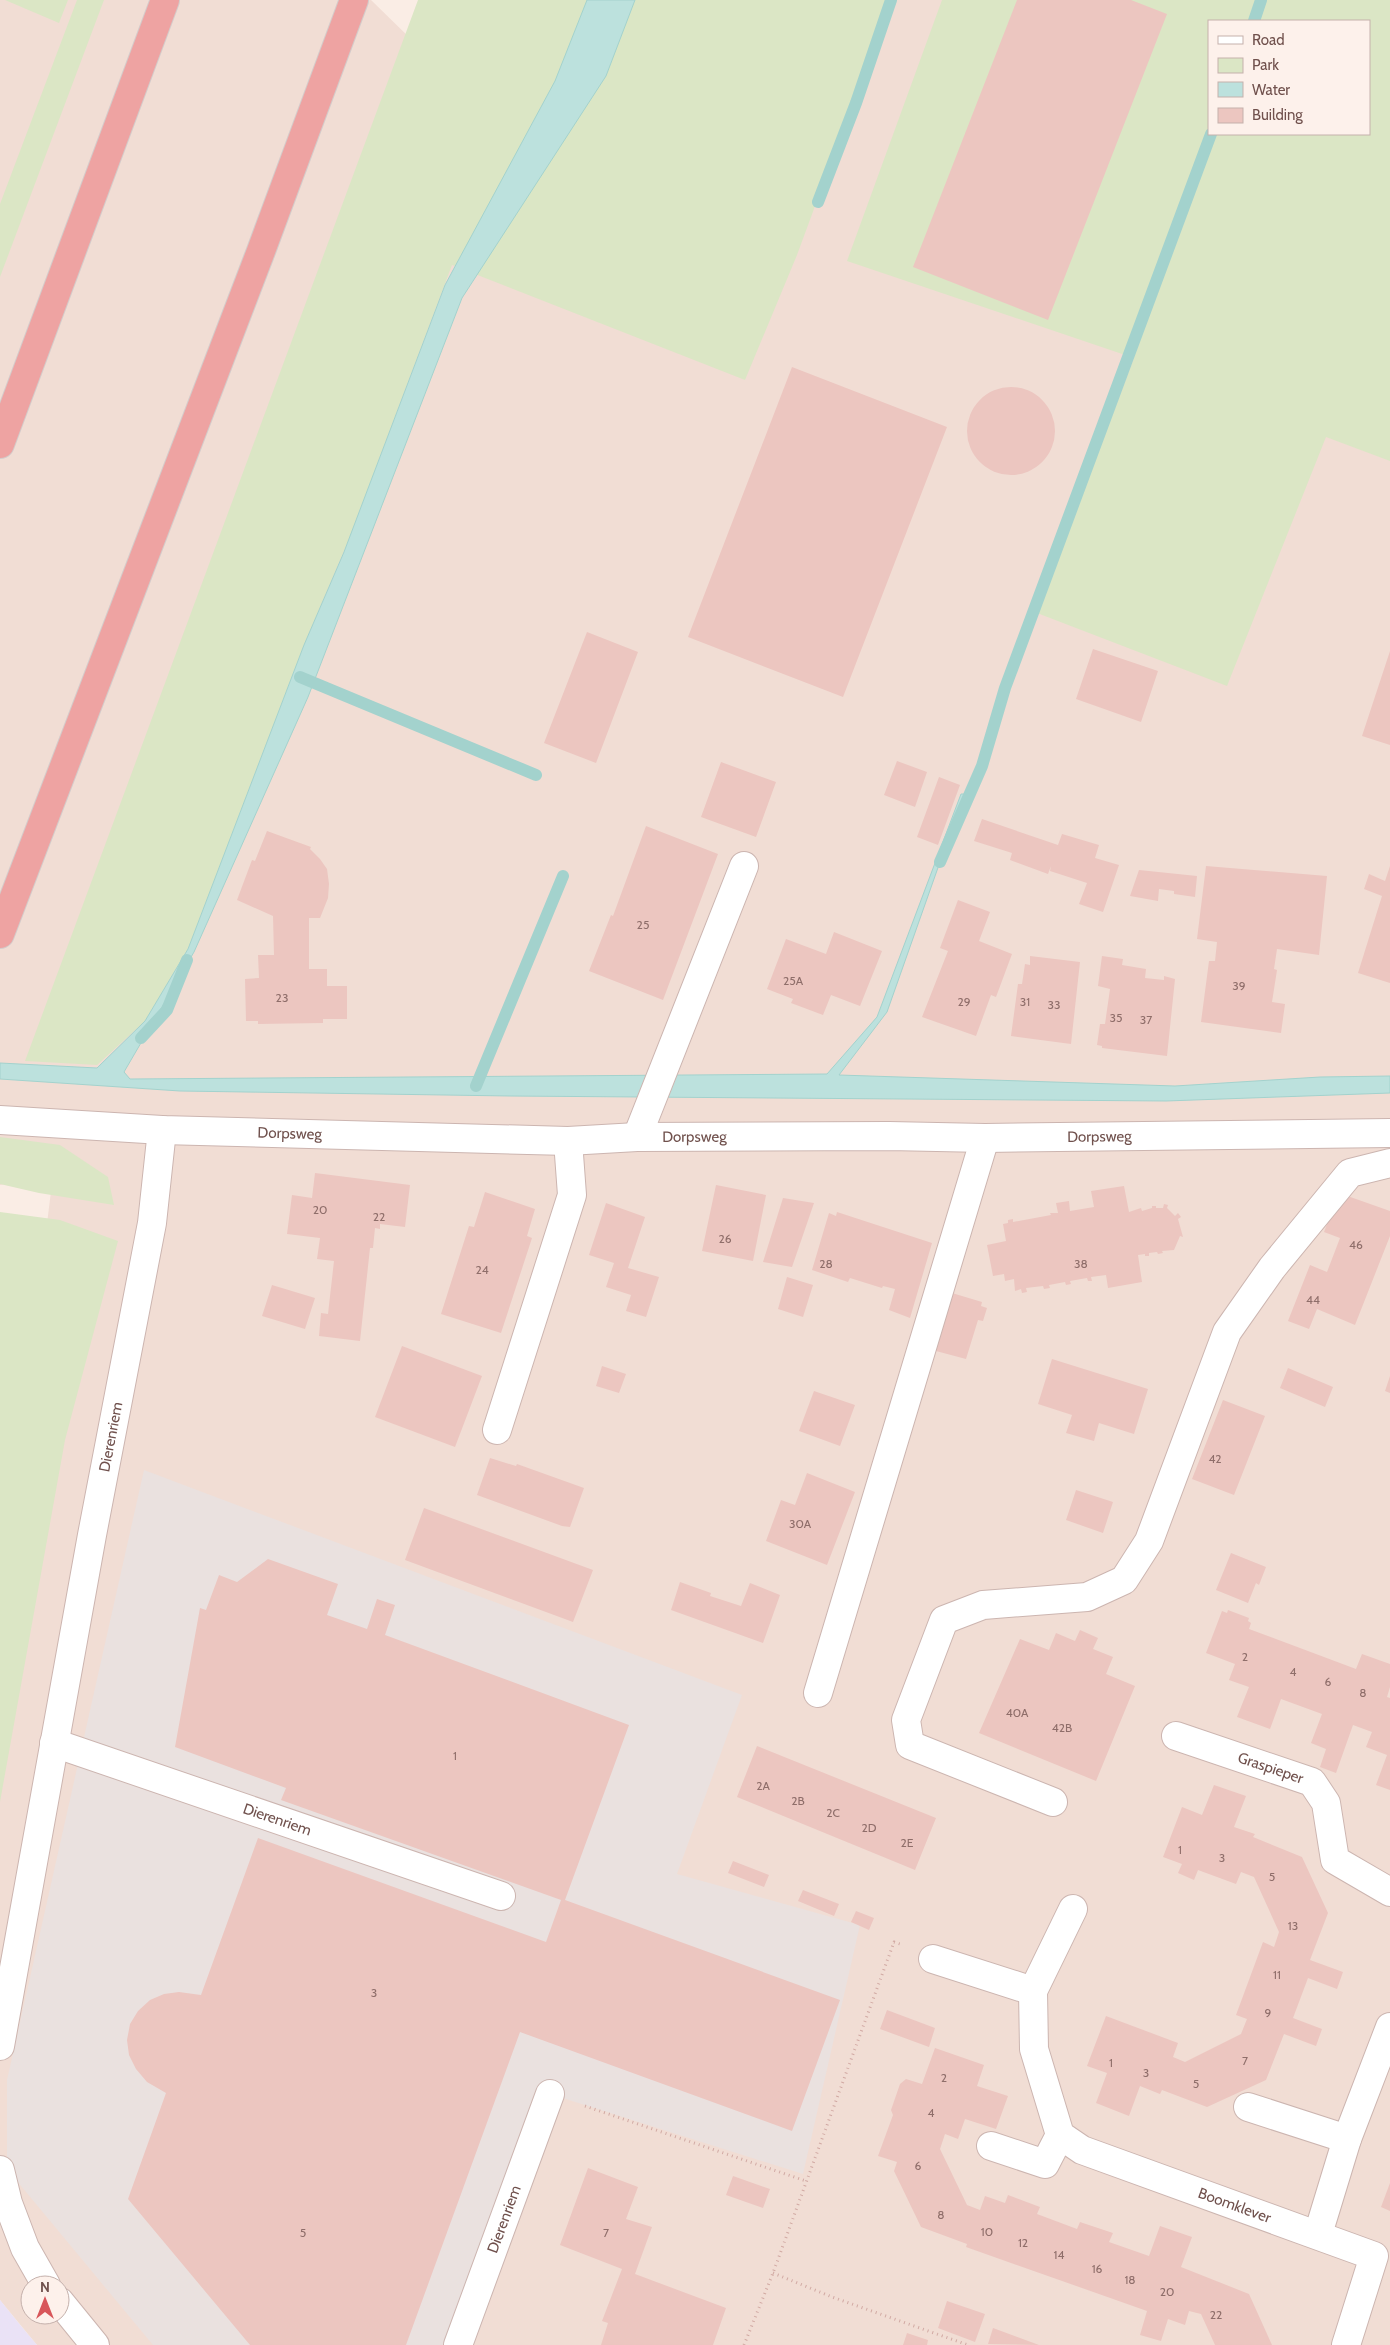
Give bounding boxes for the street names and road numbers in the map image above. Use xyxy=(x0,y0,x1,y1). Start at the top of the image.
street label: Dorpsweg xyxy=(257,1124,323,1143)
street label: Dorpsweg xyxy=(1067,1127,1132,1146)
street label: Dorpsweg xyxy=(662,1128,727,1146)
street label: Dierenriem xyxy=(95,1400,126,1474)
street label: Graspieper xyxy=(1236,1749,1306,1788)
street label: Dierenriem xyxy=(241,1799,314,1839)
street label: Dierenriem xyxy=(483,2183,525,2256)
street label: Boomklever xyxy=(1196,2184,1274,2227)

